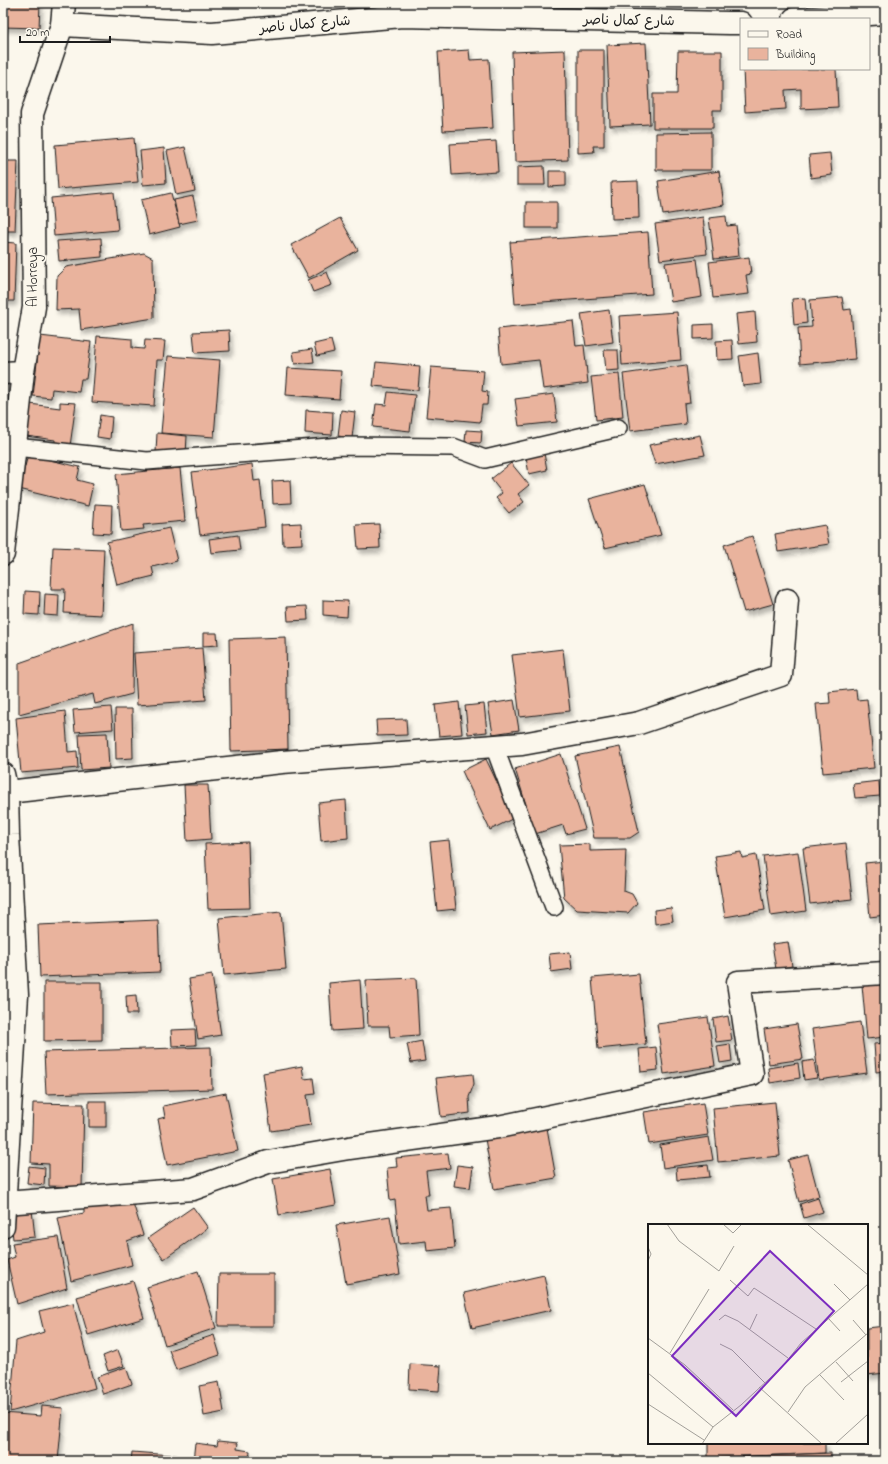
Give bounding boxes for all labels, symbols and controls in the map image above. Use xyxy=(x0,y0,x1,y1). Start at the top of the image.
street label: شارع كمال ناصر xyxy=(582,10,675,32)
street label: شارع كمال ناصر xyxy=(258,11,351,40)
scale bar xyxy=(20,18,110,44)
legend xyxy=(740,18,870,70)
text: 20 m xyxy=(26,24,49,42)
text: Road xyxy=(776,26,802,44)
text: Building xyxy=(775,46,815,65)
street label: Al Horreya xyxy=(23,247,45,307)
inset map xyxy=(648,1224,868,1444)

